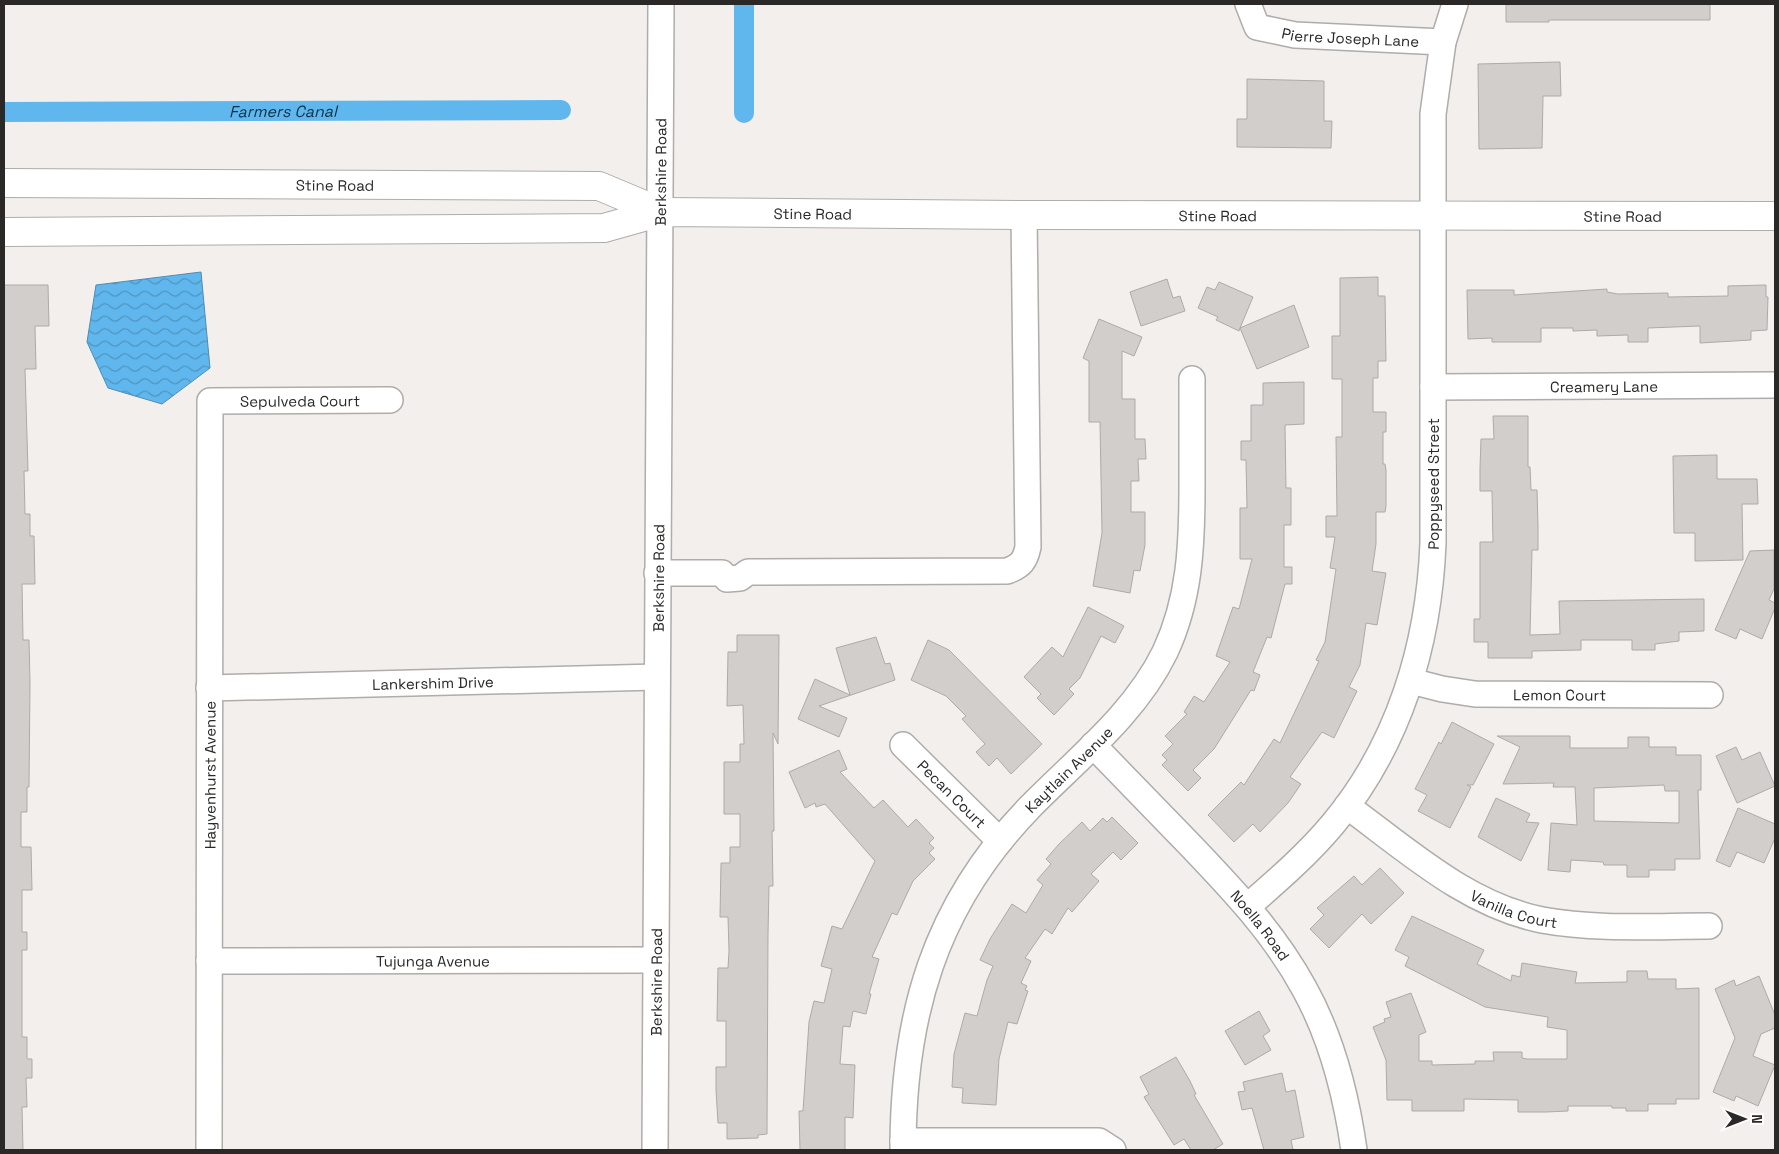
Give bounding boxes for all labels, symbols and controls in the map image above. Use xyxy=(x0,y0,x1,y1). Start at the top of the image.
street label: Pierre Joseph Lane xyxy=(1280,23,1420,50)
water label: Farmers Canal xyxy=(229,100,339,122)
street label: Berkshire Road xyxy=(650,118,670,226)
street label: Stine Road xyxy=(296,175,374,194)
street label: Stine Road xyxy=(773,203,852,223)
street label: Stine Road xyxy=(1178,206,1257,225)
street label: Stine Road xyxy=(1583,206,1662,225)
street label: Creamery Lane xyxy=(1550,376,1658,396)
street label: Sepulveda Court xyxy=(240,391,360,410)
street label: Poppyseed Street xyxy=(1423,418,1443,550)
street label: Berkshire Road xyxy=(648,524,668,632)
street label: Lankershim Drive xyxy=(372,672,494,693)
street label: Lemon Court xyxy=(1513,685,1606,704)
street label: Hayvenhurst Avenue xyxy=(200,701,219,849)
street label: Kaytlain Avenue xyxy=(1021,722,1117,816)
street label: Pecan Court xyxy=(914,755,990,832)
street label: Vanilla Court xyxy=(1467,885,1559,932)
street label: Noella Road xyxy=(1227,886,1294,964)
street label: Berkshire Road xyxy=(646,928,666,1036)
street label: Tujunga Avenue xyxy=(376,951,490,970)
north arrow xyxy=(1719,1094,1769,1144)
text: N xyxy=(1748,1114,1766,1124)

